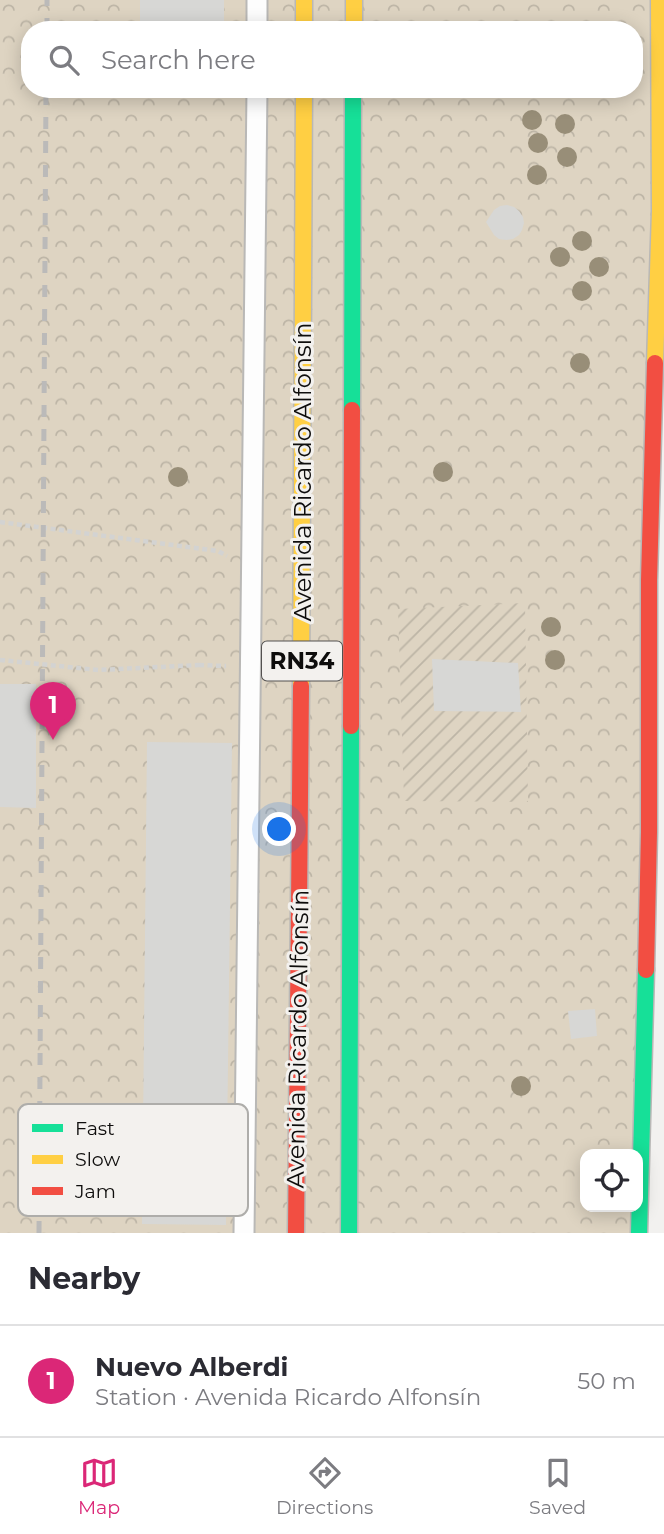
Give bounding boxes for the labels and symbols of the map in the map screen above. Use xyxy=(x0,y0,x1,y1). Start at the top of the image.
street label: Avenida Ricardo Alfonsín xyxy=(288,323,317,621)
road number: RN34 xyxy=(262,642,342,680)
pin: 1 xyxy=(30,682,76,740)
your location xyxy=(262,812,296,846)
street label: Avenida Ricardo Alfonsín xyxy=(280,889,315,1189)
legend xyxy=(18,1104,248,1216)
text: Fast xyxy=(75,1117,115,1140)
text: Slow xyxy=(75,1148,120,1171)
text: Jam xyxy=(74,1180,116,1203)

